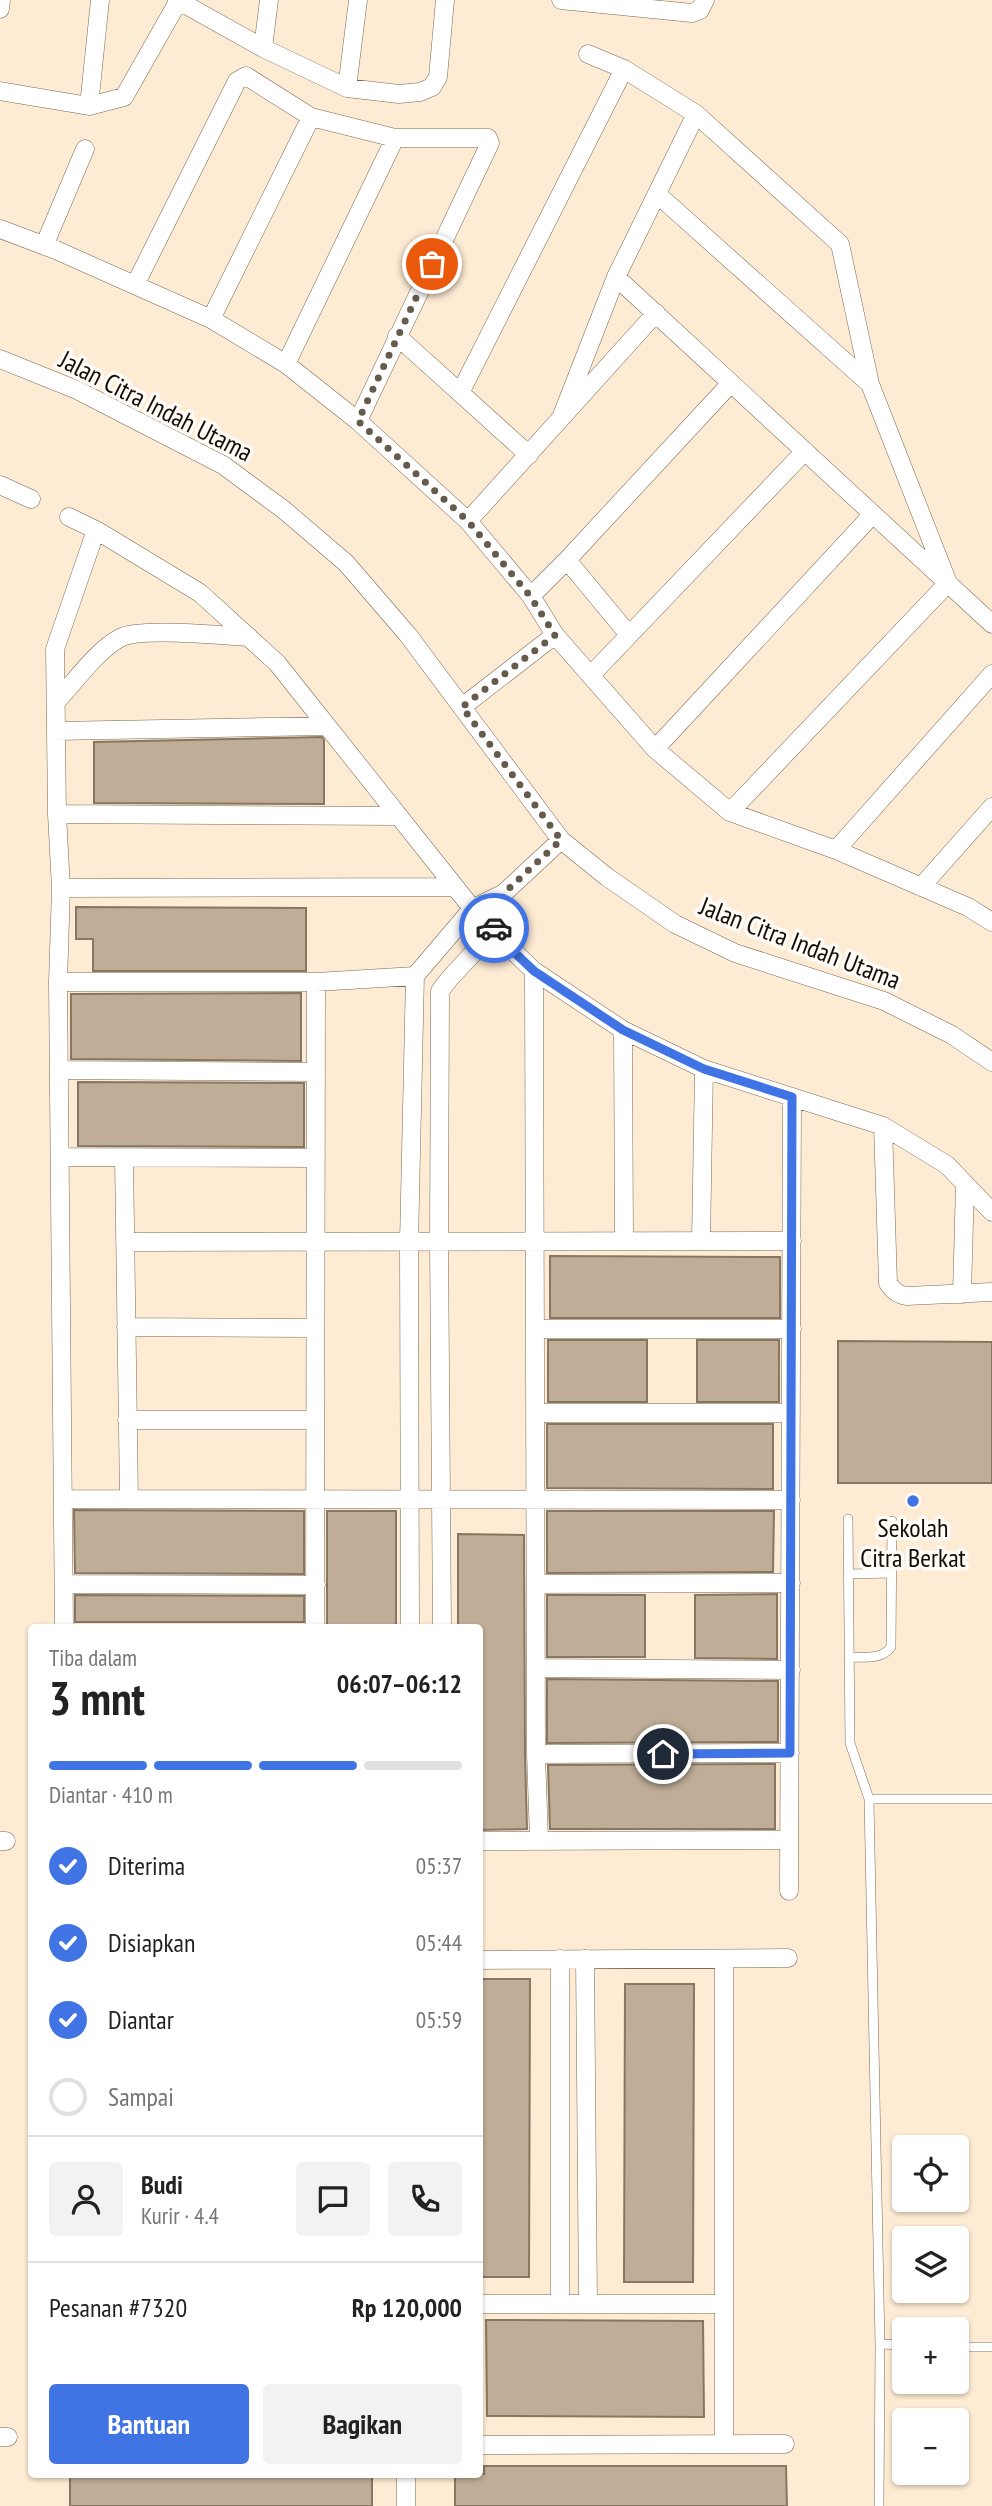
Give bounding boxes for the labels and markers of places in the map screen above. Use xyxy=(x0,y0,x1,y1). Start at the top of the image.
pin xyxy=(402,234,462,294)
marker: Sekolah Citra Berkat xyxy=(905,1493,921,1509)
place label: Sekolah Citra Berkat xyxy=(860,1511,966,1574)
pin xyxy=(633,1724,693,1784)

